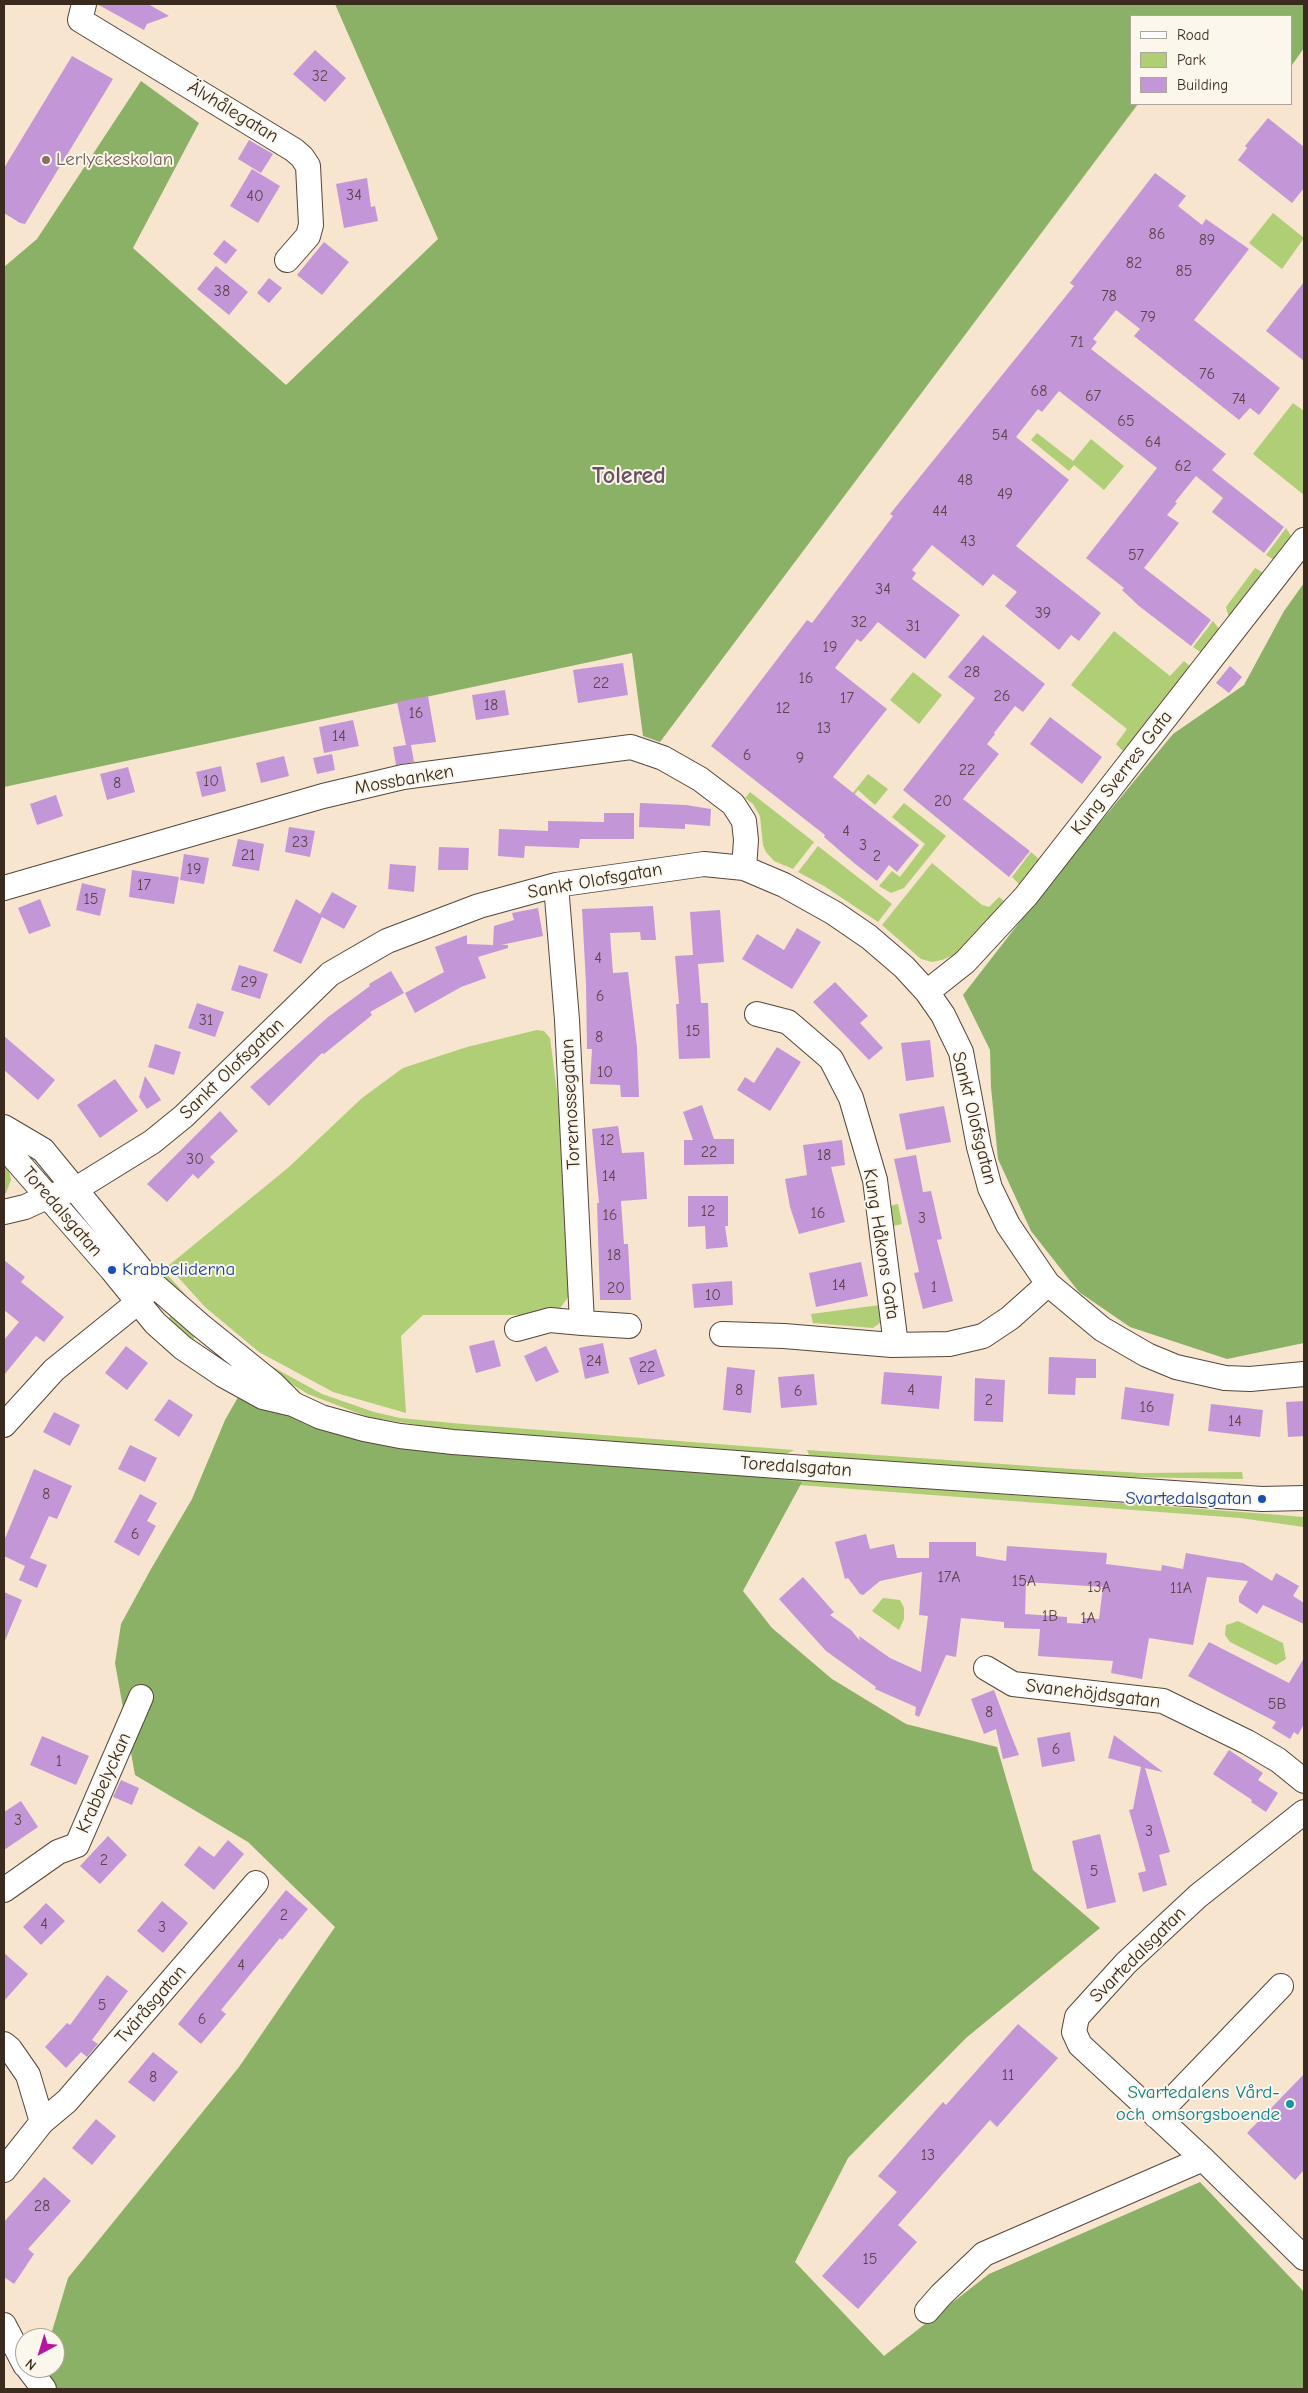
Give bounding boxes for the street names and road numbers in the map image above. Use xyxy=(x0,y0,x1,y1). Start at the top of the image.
street label: Älvhålegatan xyxy=(183,76,283,148)
street label: Kung Sverres Gata xyxy=(1066,706,1178,840)
street label: Mossbanken xyxy=(352,760,456,800)
street label: Sankt Olofsgatan xyxy=(526,858,664,904)
street label: Sankt Olofsgatan xyxy=(175,1013,289,1125)
street label: Toremossegatan xyxy=(556,1038,586,1170)
street label: Sankt Olofsgatan xyxy=(946,1049,1002,1187)
street label: Toredalsgatan xyxy=(17,1162,107,1262)
street label: Kung Håkons Gata xyxy=(858,1167,904,1321)
street label: Toredalsgatan xyxy=(739,1452,853,1482)
street label: Svanehöjdsgatan xyxy=(1024,1674,1162,1714)
street label: Krabbelyckan xyxy=(72,1729,136,1837)
street label: Svartedalsgatan xyxy=(1085,1902,1191,2008)
street label: Tväråsgatan xyxy=(111,1961,191,2049)

